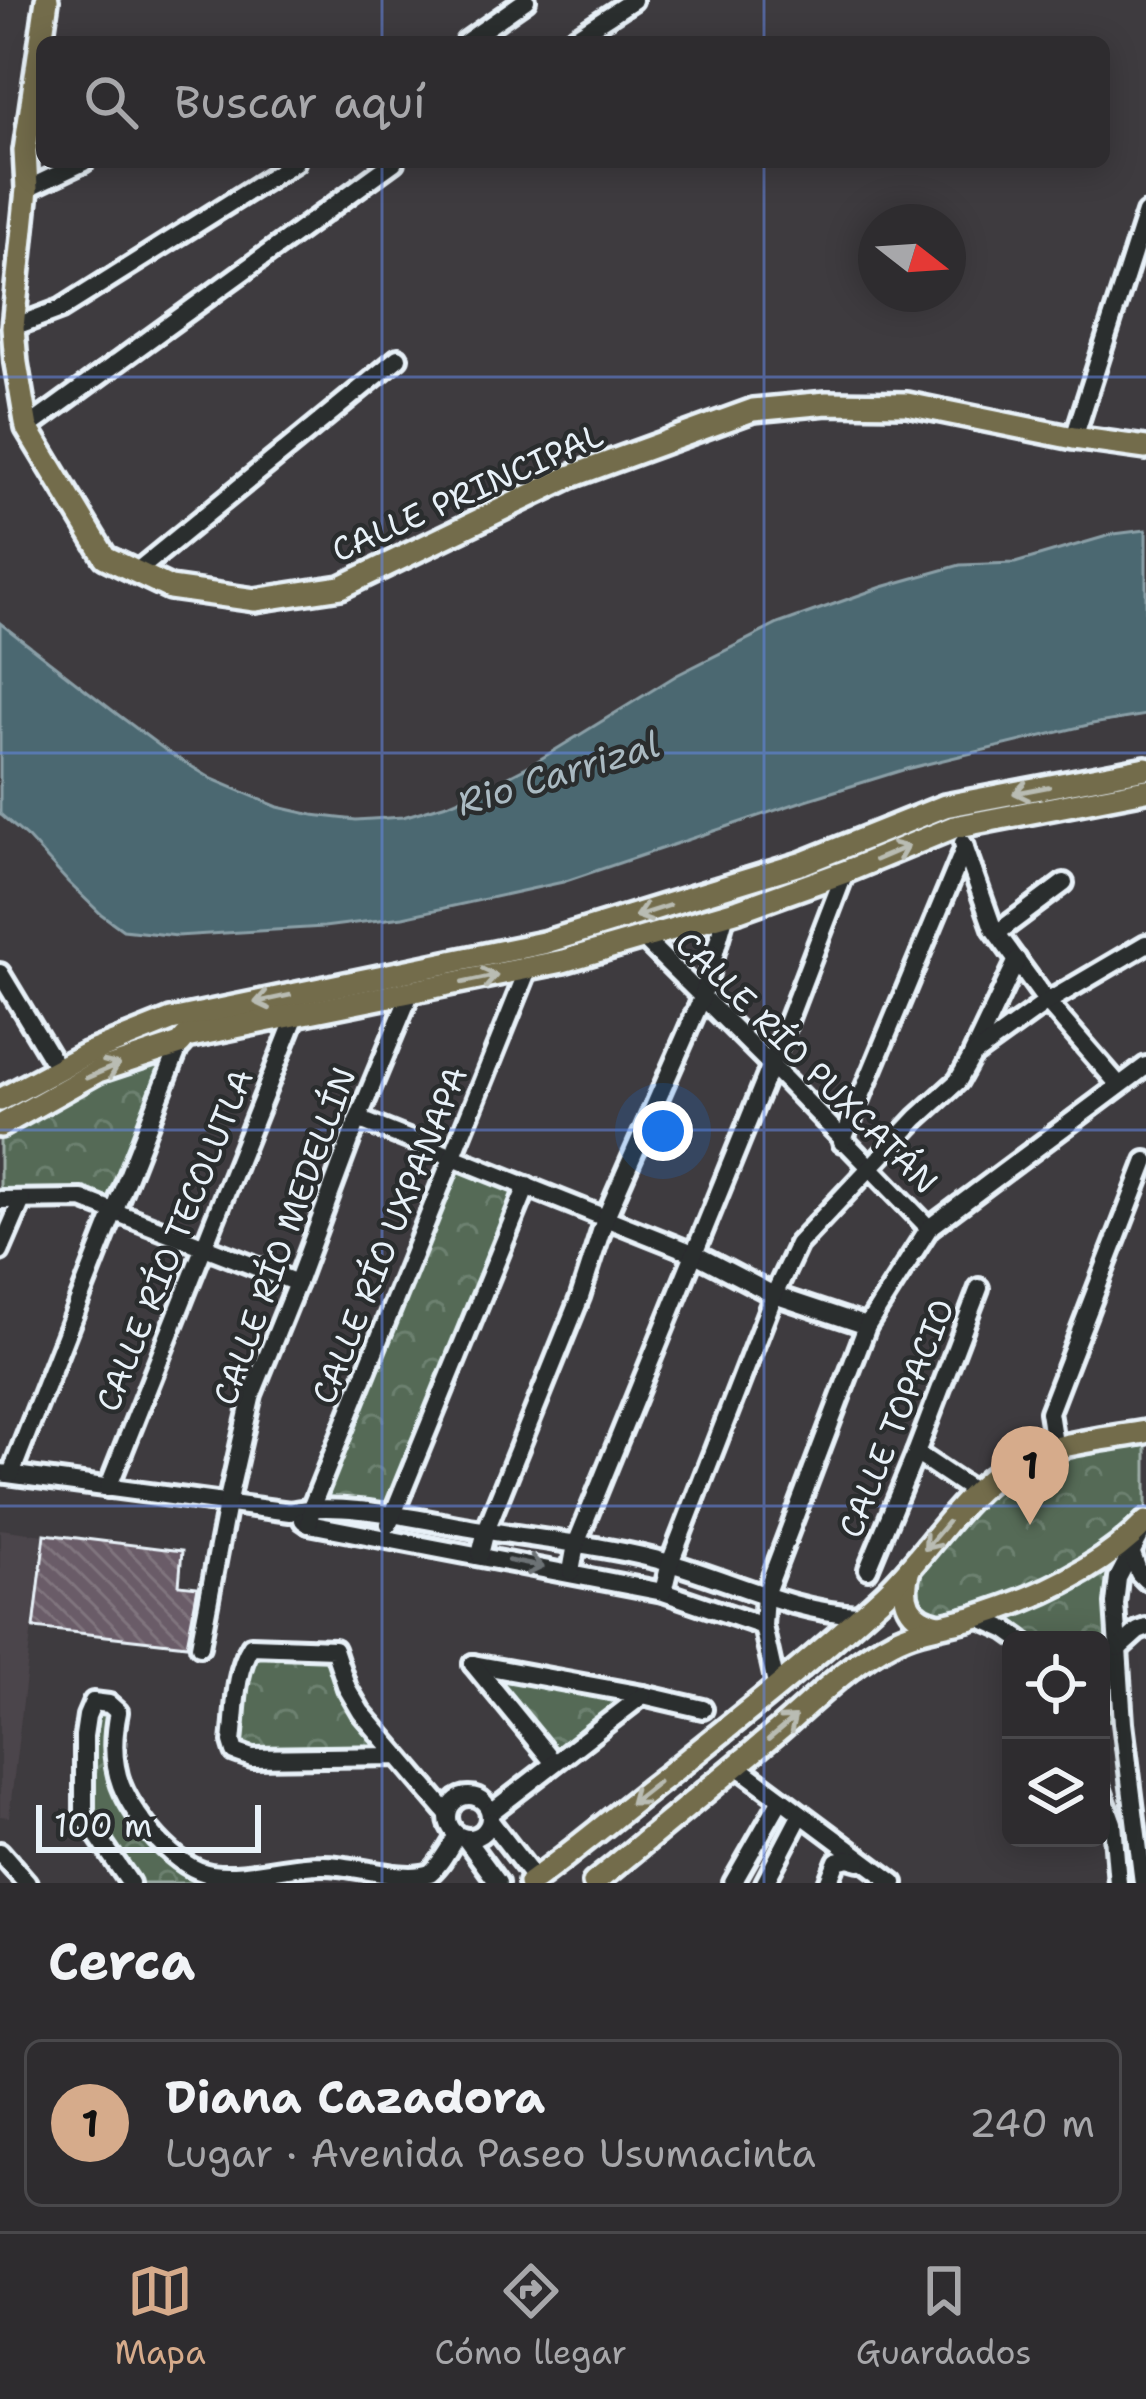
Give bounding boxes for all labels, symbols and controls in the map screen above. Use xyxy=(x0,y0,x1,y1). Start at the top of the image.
search box xyxy=(36,36,1110,168)
icon: search xyxy=(78,69,144,135)
text: Buscar aquí xyxy=(174,72,426,132)
north arrow xyxy=(858,204,966,312)
street label: CALLE PRINCIPAL xyxy=(324,412,610,573)
water label: Rio Carrizal xyxy=(451,719,665,827)
one-way arrow xyxy=(1012,780,1051,802)
one-way arrow xyxy=(872,841,909,862)
one-way arrow xyxy=(634,902,672,924)
street label: CALLE RÍO PUXCATÁN xyxy=(666,921,948,1203)
one-way arrow xyxy=(459,967,498,989)
one-way arrow xyxy=(254,989,293,1011)
one-way arrow xyxy=(83,1059,120,1080)
street label: CALLE RÍO UXPANAPA xyxy=(301,1060,478,1411)
street label: CALLE RÍO MEDELLÍN xyxy=(202,1061,367,1411)
street label: CALLE RÍO TECOLUTLA xyxy=(85,1062,264,1418)
your location xyxy=(633,1101,693,1161)
street label: CALLE TOPACIO xyxy=(828,1292,965,1544)
pin: 1 xyxy=(991,1426,1069,1525)
one-way arrow xyxy=(923,1520,951,1551)
one-way arrow xyxy=(506,1554,545,1576)
map controls xyxy=(1002,1631,1110,1847)
button: locate xyxy=(1002,1631,1110,1739)
one-way arrow xyxy=(766,1714,797,1742)
button: layers xyxy=(1002,1739,1110,1847)
one-way arrow xyxy=(629,1779,661,1806)
scale bar xyxy=(36,1799,261,1852)
text: 100 m xyxy=(54,1803,153,1848)
text: Cerca xyxy=(48,1927,195,1995)
text: Diana Cazadora xyxy=(165,2067,545,2127)
text: 1 xyxy=(81,2097,99,2149)
text: 240 m xyxy=(969,2097,1095,2149)
text: Lugar · Avenida Paseo Usumacinta xyxy=(165,2127,816,2179)
tab: Mapa xyxy=(114,2258,206,2375)
tab: Cómo llegar xyxy=(435,2258,627,2375)
tab: Guardados xyxy=(856,2258,1032,2375)

